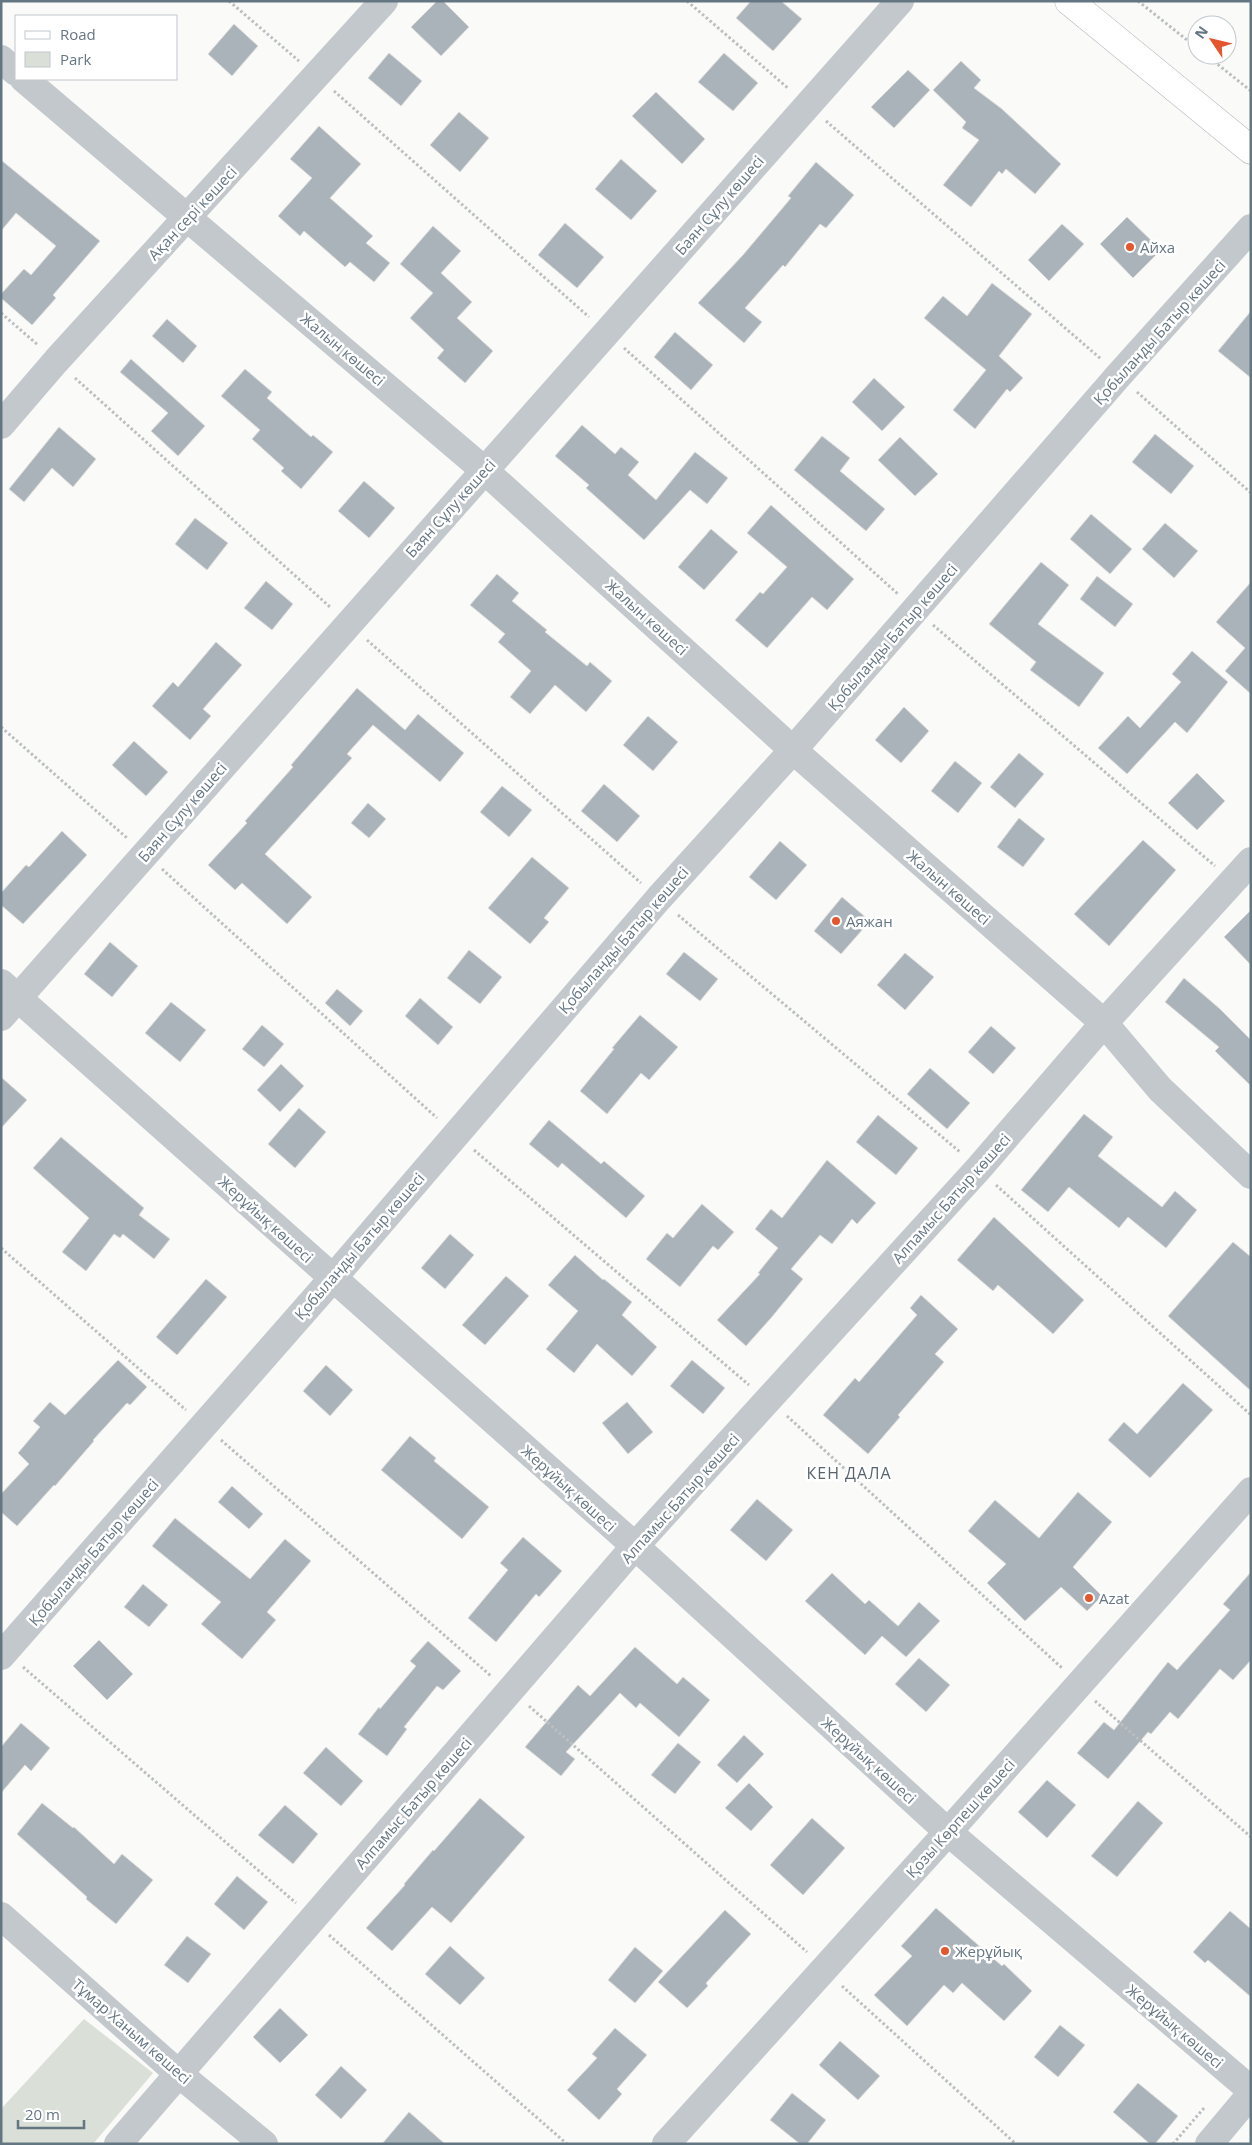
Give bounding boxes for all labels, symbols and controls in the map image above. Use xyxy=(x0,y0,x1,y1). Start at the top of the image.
legend xyxy=(15,15,178,80)
north arrow xyxy=(1187,15,1237,65)
text: N xyxy=(1190,22,1212,42)
text: Road xyxy=(60,24,96,44)
text: Park xyxy=(60,49,91,69)
street label: Баян Сұлу көшесі xyxy=(670,151,768,259)
street label: Ақан сері көшесі xyxy=(143,162,241,264)
place label: Айха xyxy=(1140,237,1175,257)
marker: Айха xyxy=(1124,241,1136,253)
street label: Қобыланды Батыр көшесі xyxy=(1088,255,1230,409)
street label: Жалын көшесі xyxy=(297,308,389,390)
street label: Баян Сұлу көшесі xyxy=(401,455,499,561)
street label: Қобыланды Батыр көшесі xyxy=(823,559,961,715)
street label: Жалын көшесі xyxy=(602,575,692,659)
street label: Баян Сұлу көшесі xyxy=(133,758,231,866)
street label: Жалын көшесі xyxy=(903,845,995,929)
street label: Қобыланды Батыр көшесі xyxy=(554,862,692,1018)
place label: Аяжан xyxy=(846,911,893,931)
marker: Аяжан xyxy=(830,915,842,927)
street label: Алпамыс Батыр көшесі xyxy=(887,1129,1015,1267)
street label: Қобыланды Батыр көшесі xyxy=(290,1168,428,1324)
street label: Жерұйық көшесі xyxy=(215,1171,317,1267)
street label: Алпамыс Батыр көшесі xyxy=(616,1429,744,1567)
street label: Жерұйық көшесі xyxy=(518,1440,620,1536)
district label: КЕН ДАЛА xyxy=(806,1462,892,1484)
street label: Қобыланды Батыр көшесі xyxy=(24,1474,162,1630)
place label: Azat xyxy=(1099,1588,1129,1608)
marker: Azat xyxy=(1083,1592,1095,1604)
street label: Жерұйық көшесі xyxy=(818,1712,920,1808)
street label: Алпамыс Батыр көшесі xyxy=(350,1733,476,1873)
street label: Қозы Көрпеш көшесі xyxy=(901,1754,1019,1882)
place label: Жерұйық xyxy=(955,1941,1022,1961)
marker: Жерұйық xyxy=(939,1945,951,1957)
street label: Тұмар Ханым көшесі xyxy=(69,1974,195,2088)
street label: Жерұйық көшесі xyxy=(1122,1980,1228,2072)
scale bar xyxy=(18,2098,84,2130)
text: 20 m xyxy=(25,2104,60,2124)

